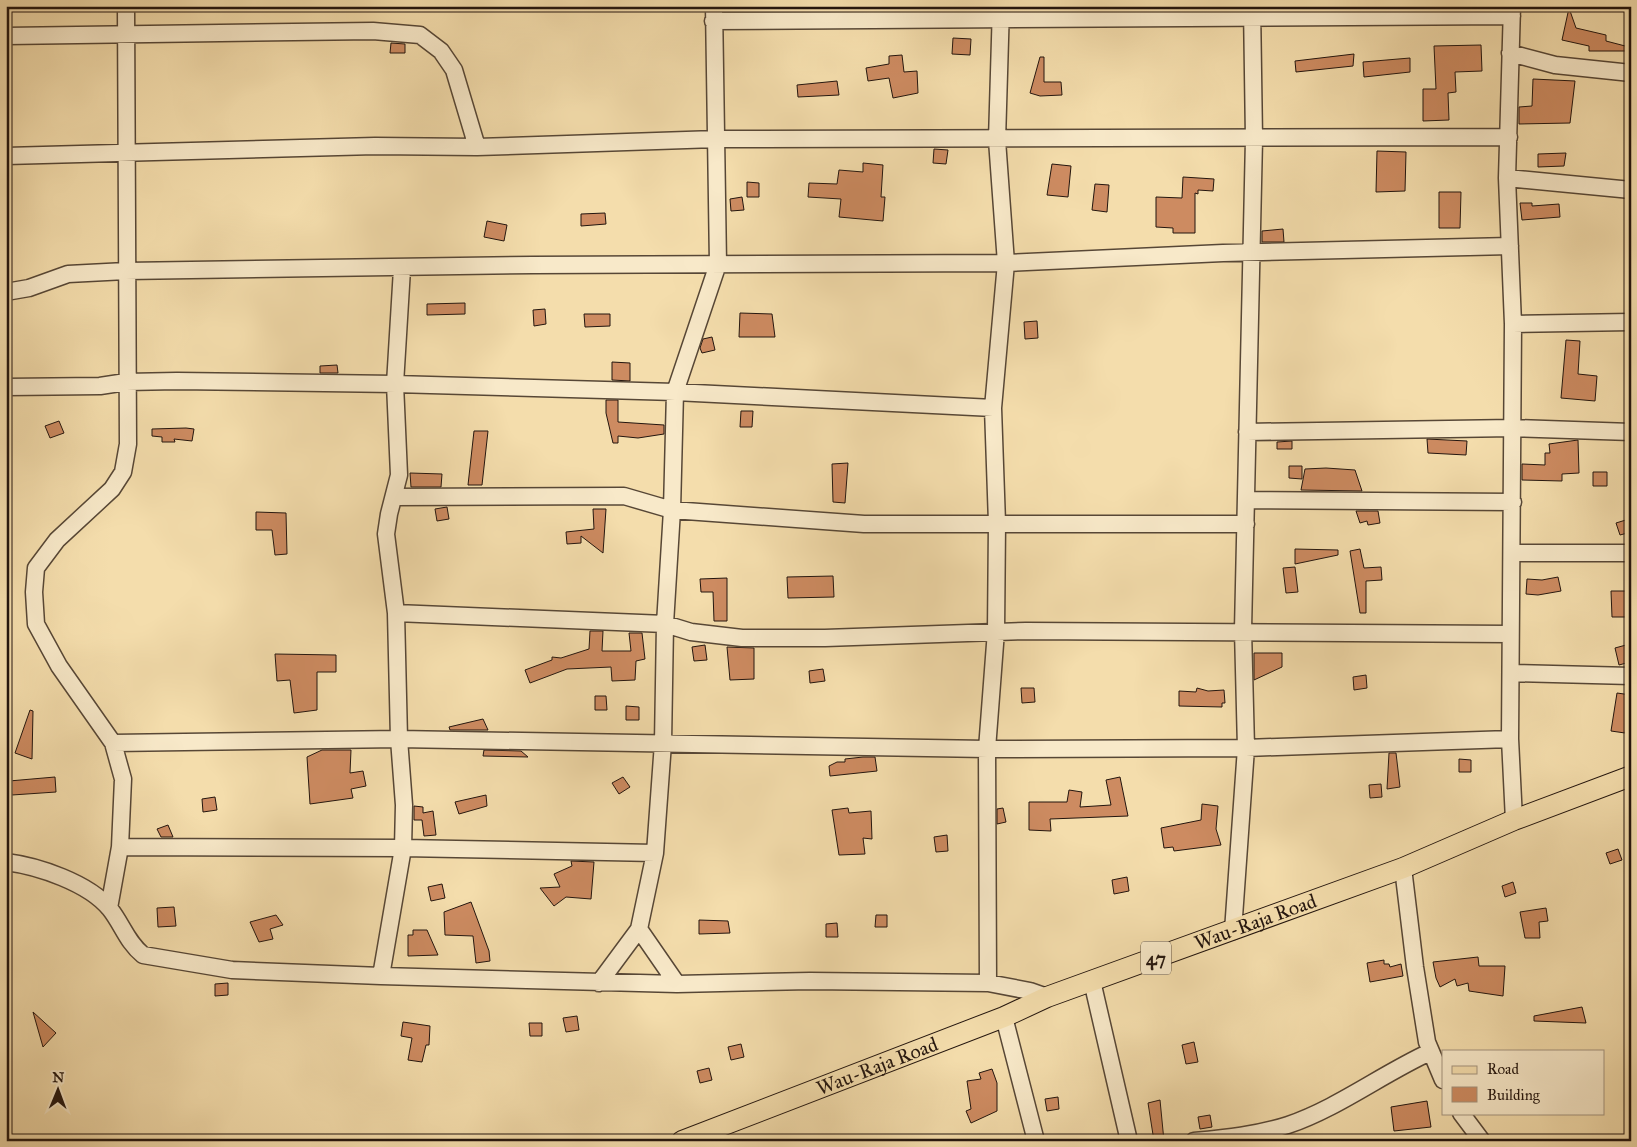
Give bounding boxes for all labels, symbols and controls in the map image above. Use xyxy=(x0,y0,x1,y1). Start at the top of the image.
street label: Wau-Raja Road xyxy=(1191,888,1320,955)
road number: 47 xyxy=(1141,941,1171,974)
street label: Wau-Raja Road xyxy=(813,1032,941,1100)
legend xyxy=(1442,1050,1604,1114)
text: Road xyxy=(1487,1060,1519,1078)
north arrow xyxy=(32,1064,82,1114)
text: N xyxy=(52,1069,64,1086)
text: Building xyxy=(1487,1086,1541,1104)

